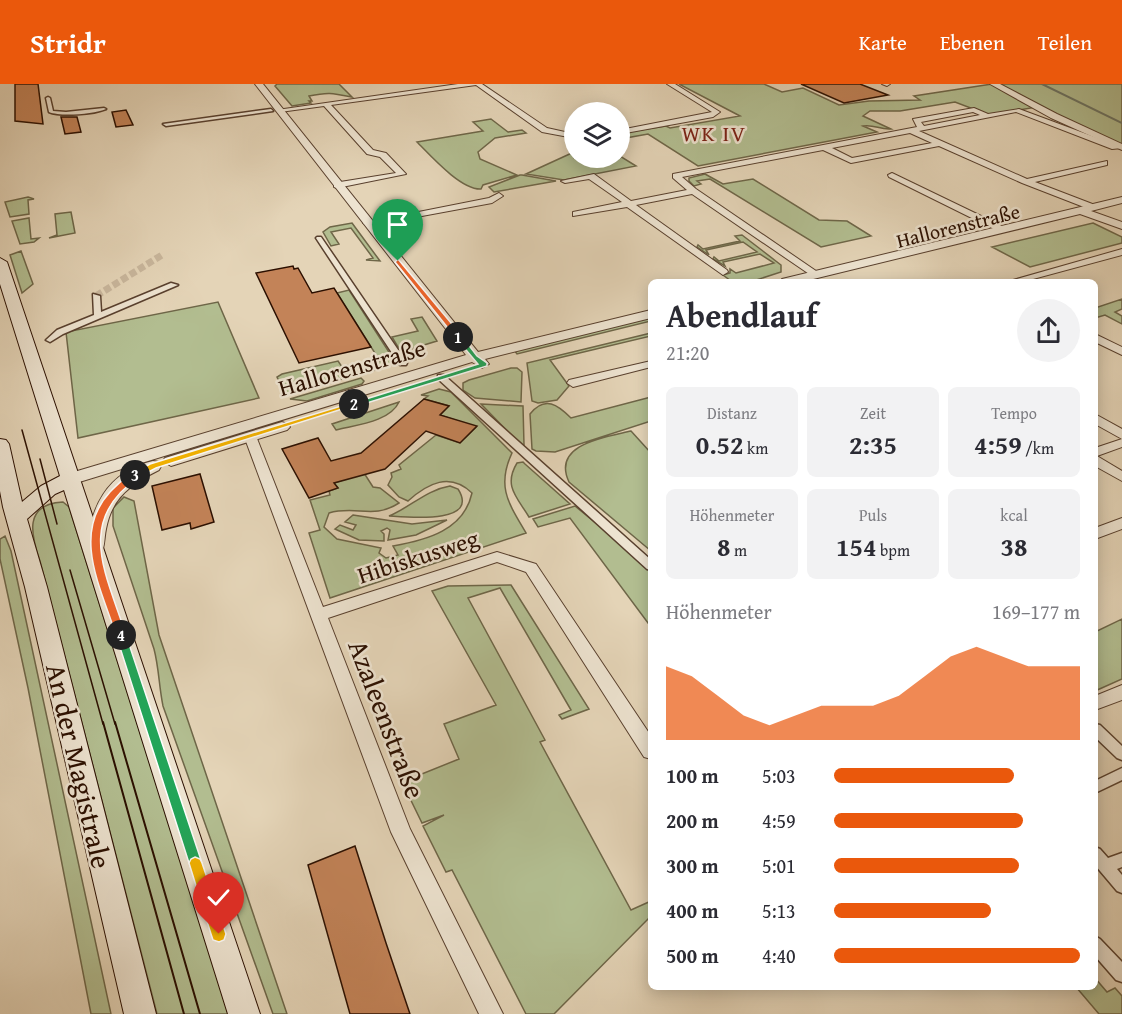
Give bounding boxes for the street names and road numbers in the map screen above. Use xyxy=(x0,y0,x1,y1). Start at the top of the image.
street label: Hallorenstraße xyxy=(893,196,1023,255)
street label: Hallorenstraße xyxy=(274,330,430,405)
street label: Hibiskusweg xyxy=(353,520,483,593)
street label: Azaleenstraße xyxy=(338,633,437,804)
street label: An der Magistrale xyxy=(36,659,123,872)

